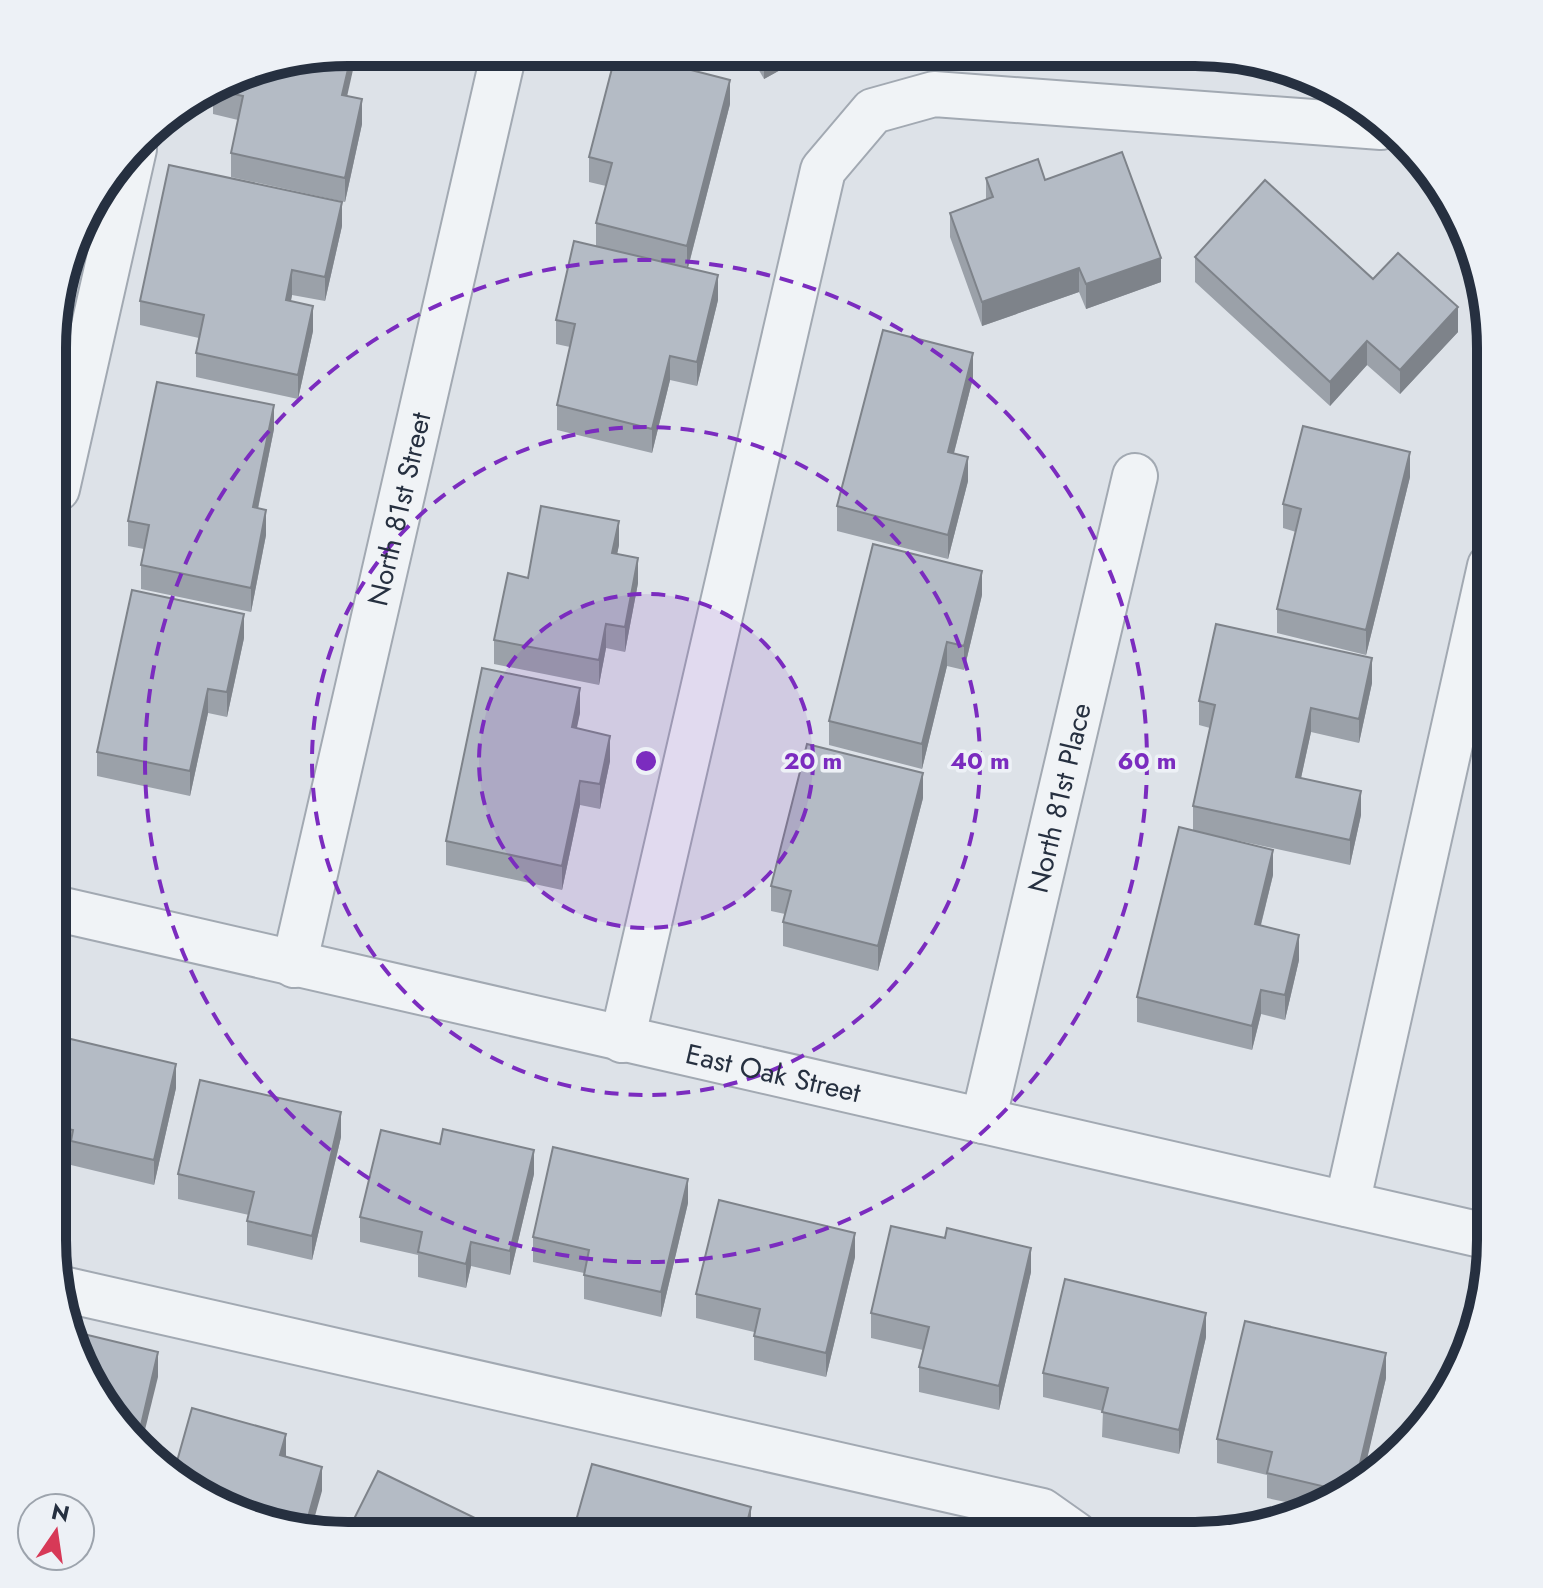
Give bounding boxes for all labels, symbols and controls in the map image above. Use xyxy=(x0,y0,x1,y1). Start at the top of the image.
street label: North 81st Street xyxy=(357,408,442,610)
street label: North 81st Place xyxy=(1017,699,1102,897)
text: 20 m xyxy=(784,743,842,778)
text: 40 m xyxy=(950,743,1010,778)
text: 60 m xyxy=(1118,743,1176,778)
centre of rings xyxy=(632,747,660,775)
street label: East Oak Street xyxy=(682,1033,865,1113)
north arrow xyxy=(16,1492,96,1572)
text: N xyxy=(48,1495,73,1530)

